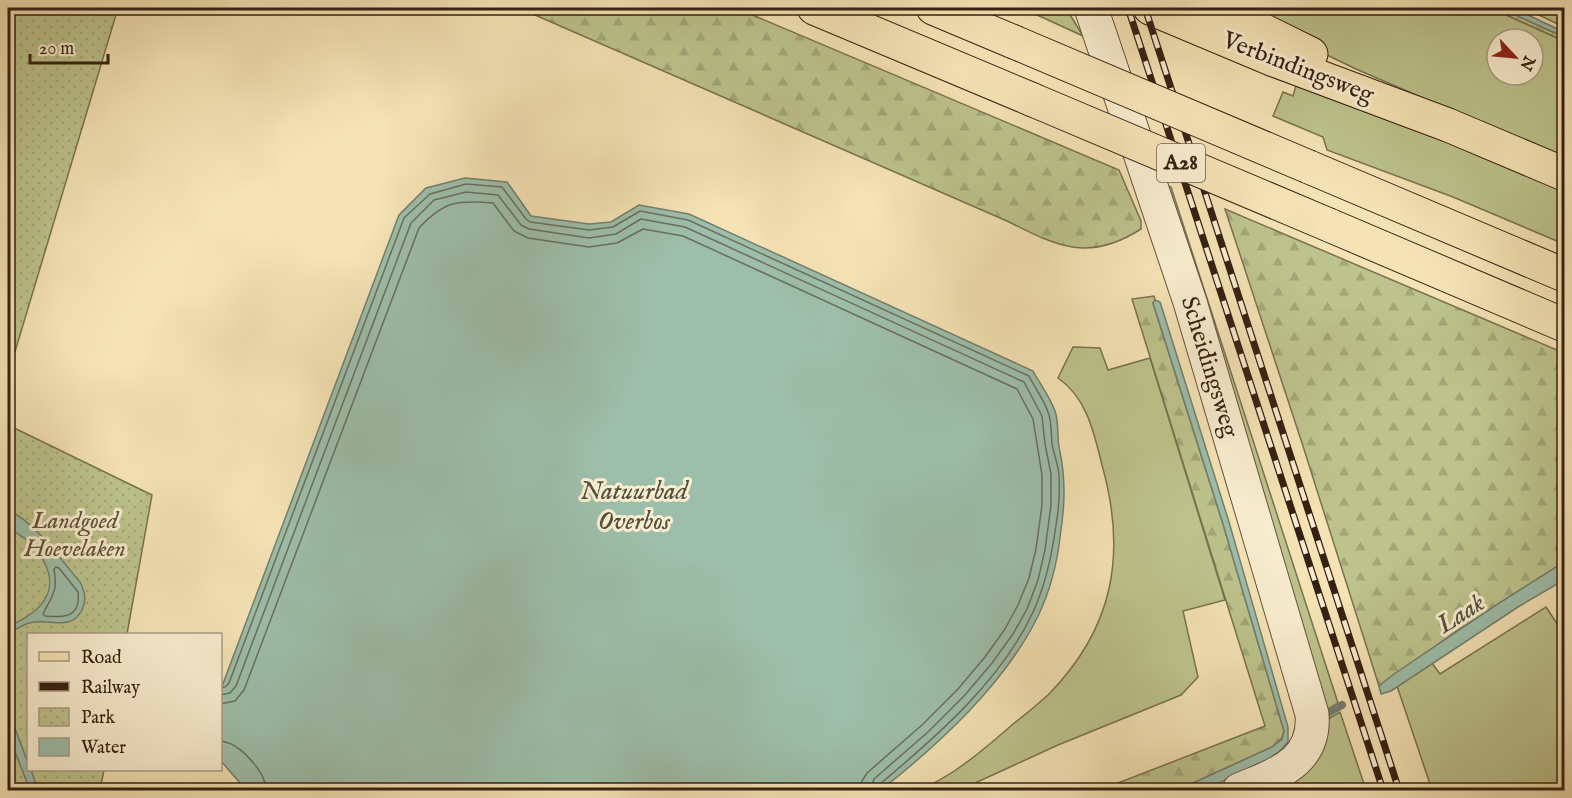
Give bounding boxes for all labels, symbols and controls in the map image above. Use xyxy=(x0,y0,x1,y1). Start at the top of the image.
street label: Verbindingsweg xyxy=(1217,25,1379,111)
scale bar xyxy=(30,27,108,65)
north arrow xyxy=(1485,27,1545,87)
text: 20 m xyxy=(39,38,74,61)
text: N xyxy=(1515,51,1539,73)
road number: A28 xyxy=(1157,144,1205,182)
street label: Scheidingsweg xyxy=(1173,293,1245,442)
water label: Natuurbad Overbos xyxy=(580,475,690,538)
park label: Landgoed Hoevelaken xyxy=(23,506,126,565)
water label: Laak xyxy=(1430,586,1492,642)
legend xyxy=(27,633,222,771)
text: Road xyxy=(81,647,122,670)
text: Railway xyxy=(81,677,140,700)
text: Park xyxy=(81,707,116,730)
text: Water xyxy=(81,737,126,760)

